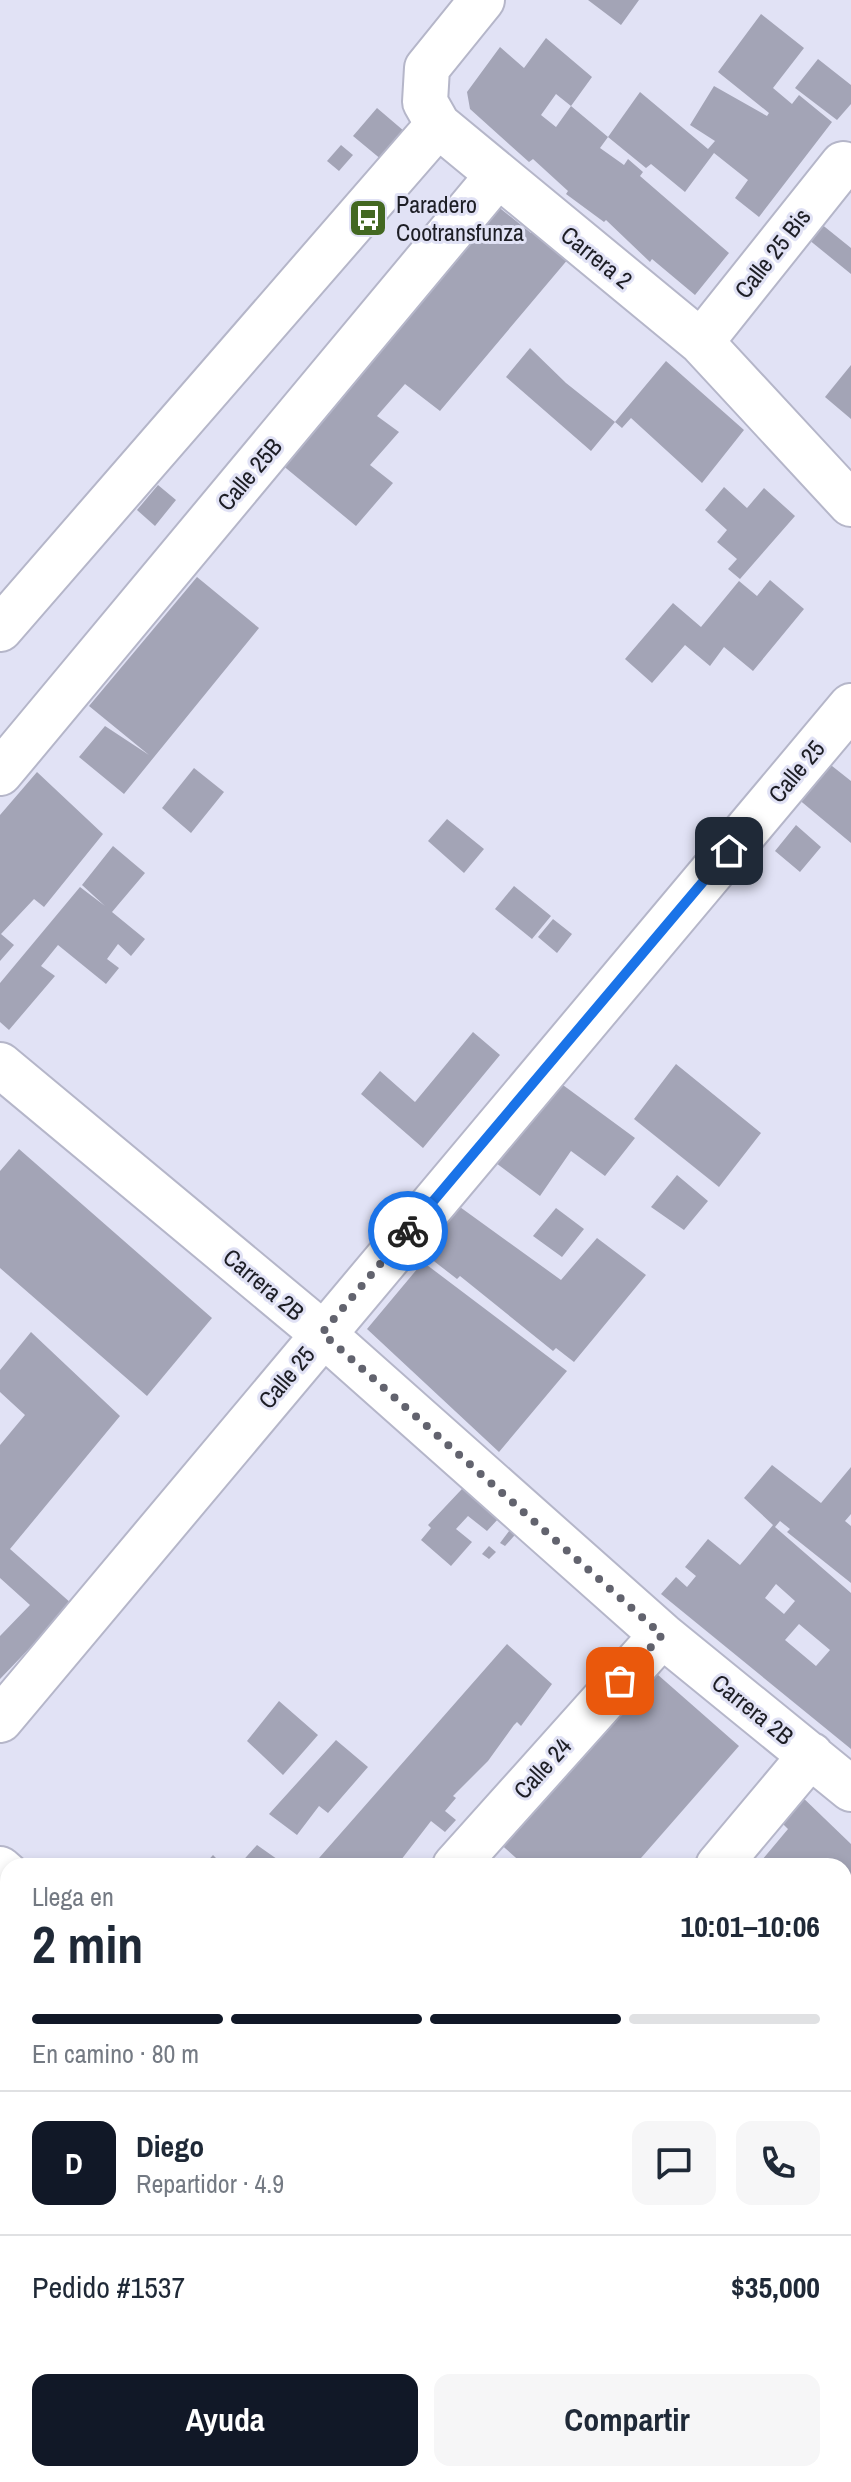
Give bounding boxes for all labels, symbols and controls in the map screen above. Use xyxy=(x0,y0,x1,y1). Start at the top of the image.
place label: Paradero Cootransfunza xyxy=(396,188,524,248)
bus stop icon: Paradero Cootransfunza xyxy=(347,197,389,239)
street label: Calle 25 Bis xyxy=(727,201,817,305)
street label: Carrera 2 xyxy=(555,218,639,296)
street label: Calle 25B xyxy=(209,431,289,517)
street label: Calle 25 xyxy=(761,733,831,809)
pin xyxy=(695,817,763,885)
icon: home xyxy=(707,829,751,873)
courier xyxy=(368,1191,448,1271)
icon: bike xyxy=(386,1209,430,1253)
street label: Carrera 2B xyxy=(217,1241,311,1327)
street label: Calle 25 xyxy=(251,1339,321,1415)
pin xyxy=(586,1647,654,1715)
icon: bag xyxy=(598,1659,642,1703)
street label: Carrera 2B xyxy=(706,1666,800,1752)
street label: Calle 24 xyxy=(506,1730,578,1806)
text: Llega en xyxy=(32,1879,114,1914)
text: 10:01–10:06 xyxy=(681,1906,820,1946)
text: 2 min xyxy=(32,1909,143,1979)
text: En camino · 80 m xyxy=(32,2036,199,2071)
button: chat xyxy=(632,2121,716,2205)
button: phone xyxy=(736,2121,820,2205)
text: Diego xyxy=(136,2126,204,2166)
text: D xyxy=(65,2143,83,2183)
text: Repartidor · 4.9 xyxy=(136,2166,284,2201)
text: Pedido #1537 xyxy=(32,2267,185,2307)
text: $35,000 xyxy=(731,2267,820,2307)
button: Ayuda xyxy=(32,2374,418,2466)
button: Compartir xyxy=(434,2374,820,2466)

